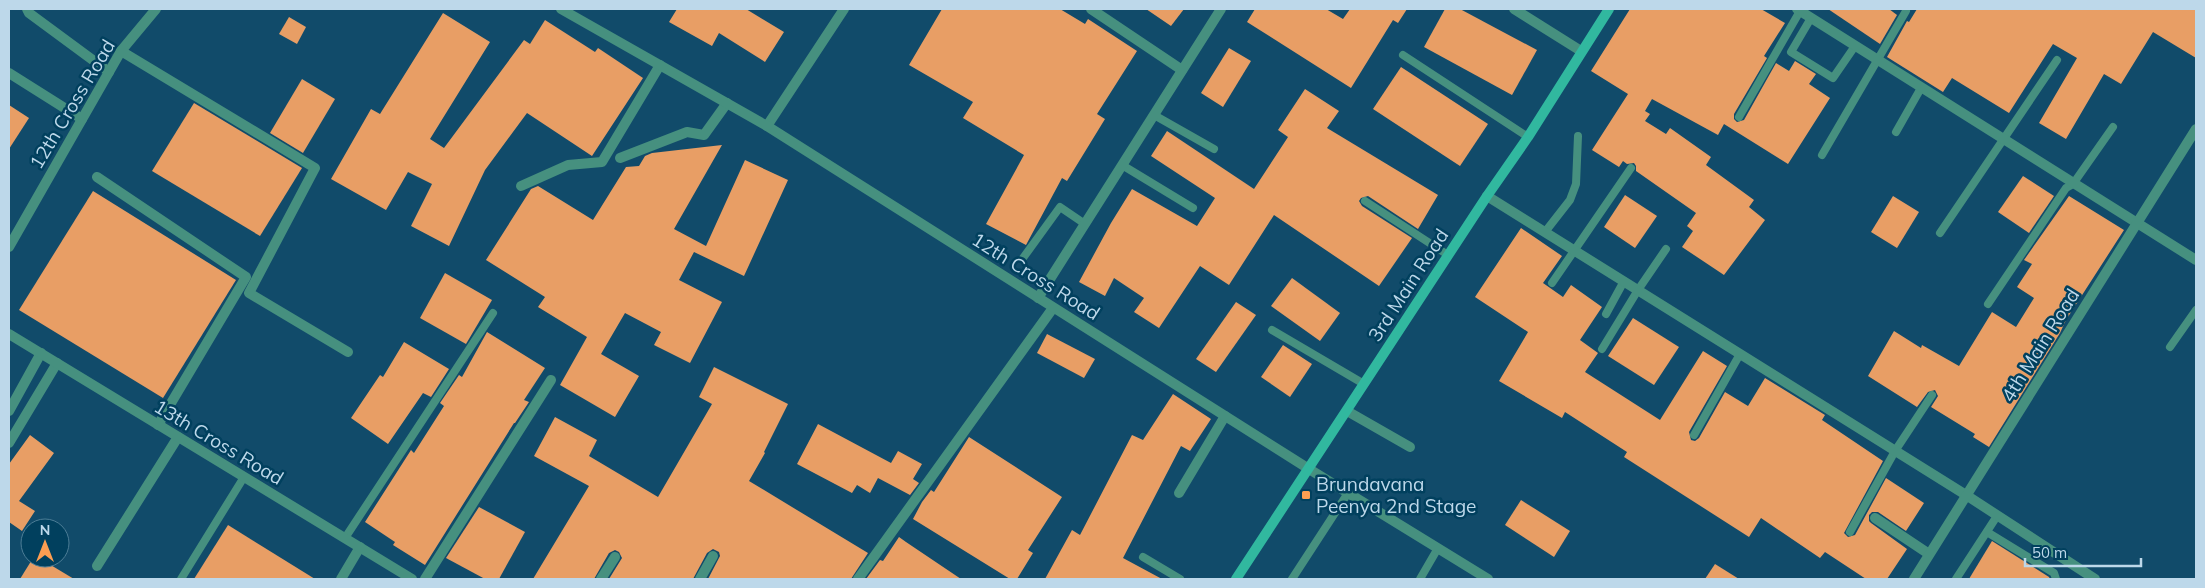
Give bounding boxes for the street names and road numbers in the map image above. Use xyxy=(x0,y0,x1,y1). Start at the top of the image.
street label: 12th Cross Road xyxy=(24,35,120,173)
street label: 3rd Main Road xyxy=(1363,224,1453,346)
street label: 12th Cross Road xyxy=(967,227,1105,325)
street label: 4th Main Road xyxy=(1996,284,2084,406)
street label: 13th Cross Road xyxy=(150,394,288,490)

